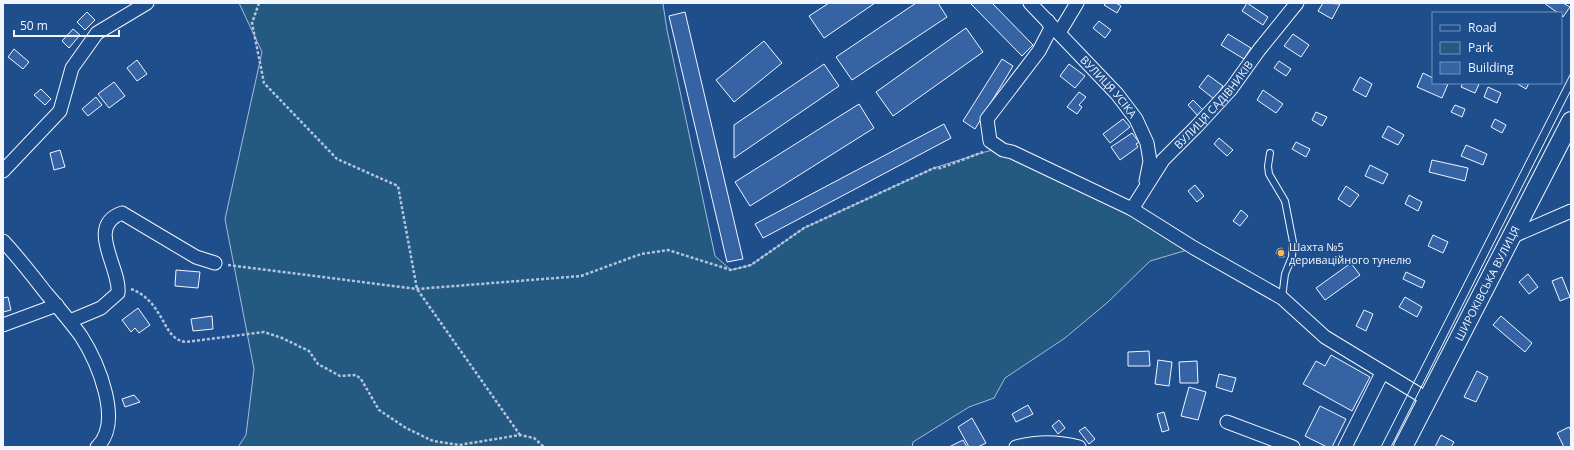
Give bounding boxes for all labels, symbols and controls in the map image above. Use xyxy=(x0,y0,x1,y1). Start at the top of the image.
scale bar xyxy=(14,12,119,38)
legend xyxy=(1432,12,1562,84)
text: 50 m xyxy=(20,17,48,34)
text: Road xyxy=(1468,19,1497,36)
text: Park xyxy=(1468,39,1494,56)
street label: ВУЛИЦЯ УСІКА xyxy=(1077,52,1141,121)
street label: ВУЛИЦЯ САДІВНИКІВ xyxy=(1170,57,1256,152)
text: Building xyxy=(1468,59,1514,76)
street label: ШИРОКІВСЬКА ВУЛИЦЯ xyxy=(1451,223,1523,343)
place label: Шахта №5 дериваційного тунелю xyxy=(1289,239,1411,267)
marker: Шахта №5 дериваційного тунелю xyxy=(1276,248,1286,258)

